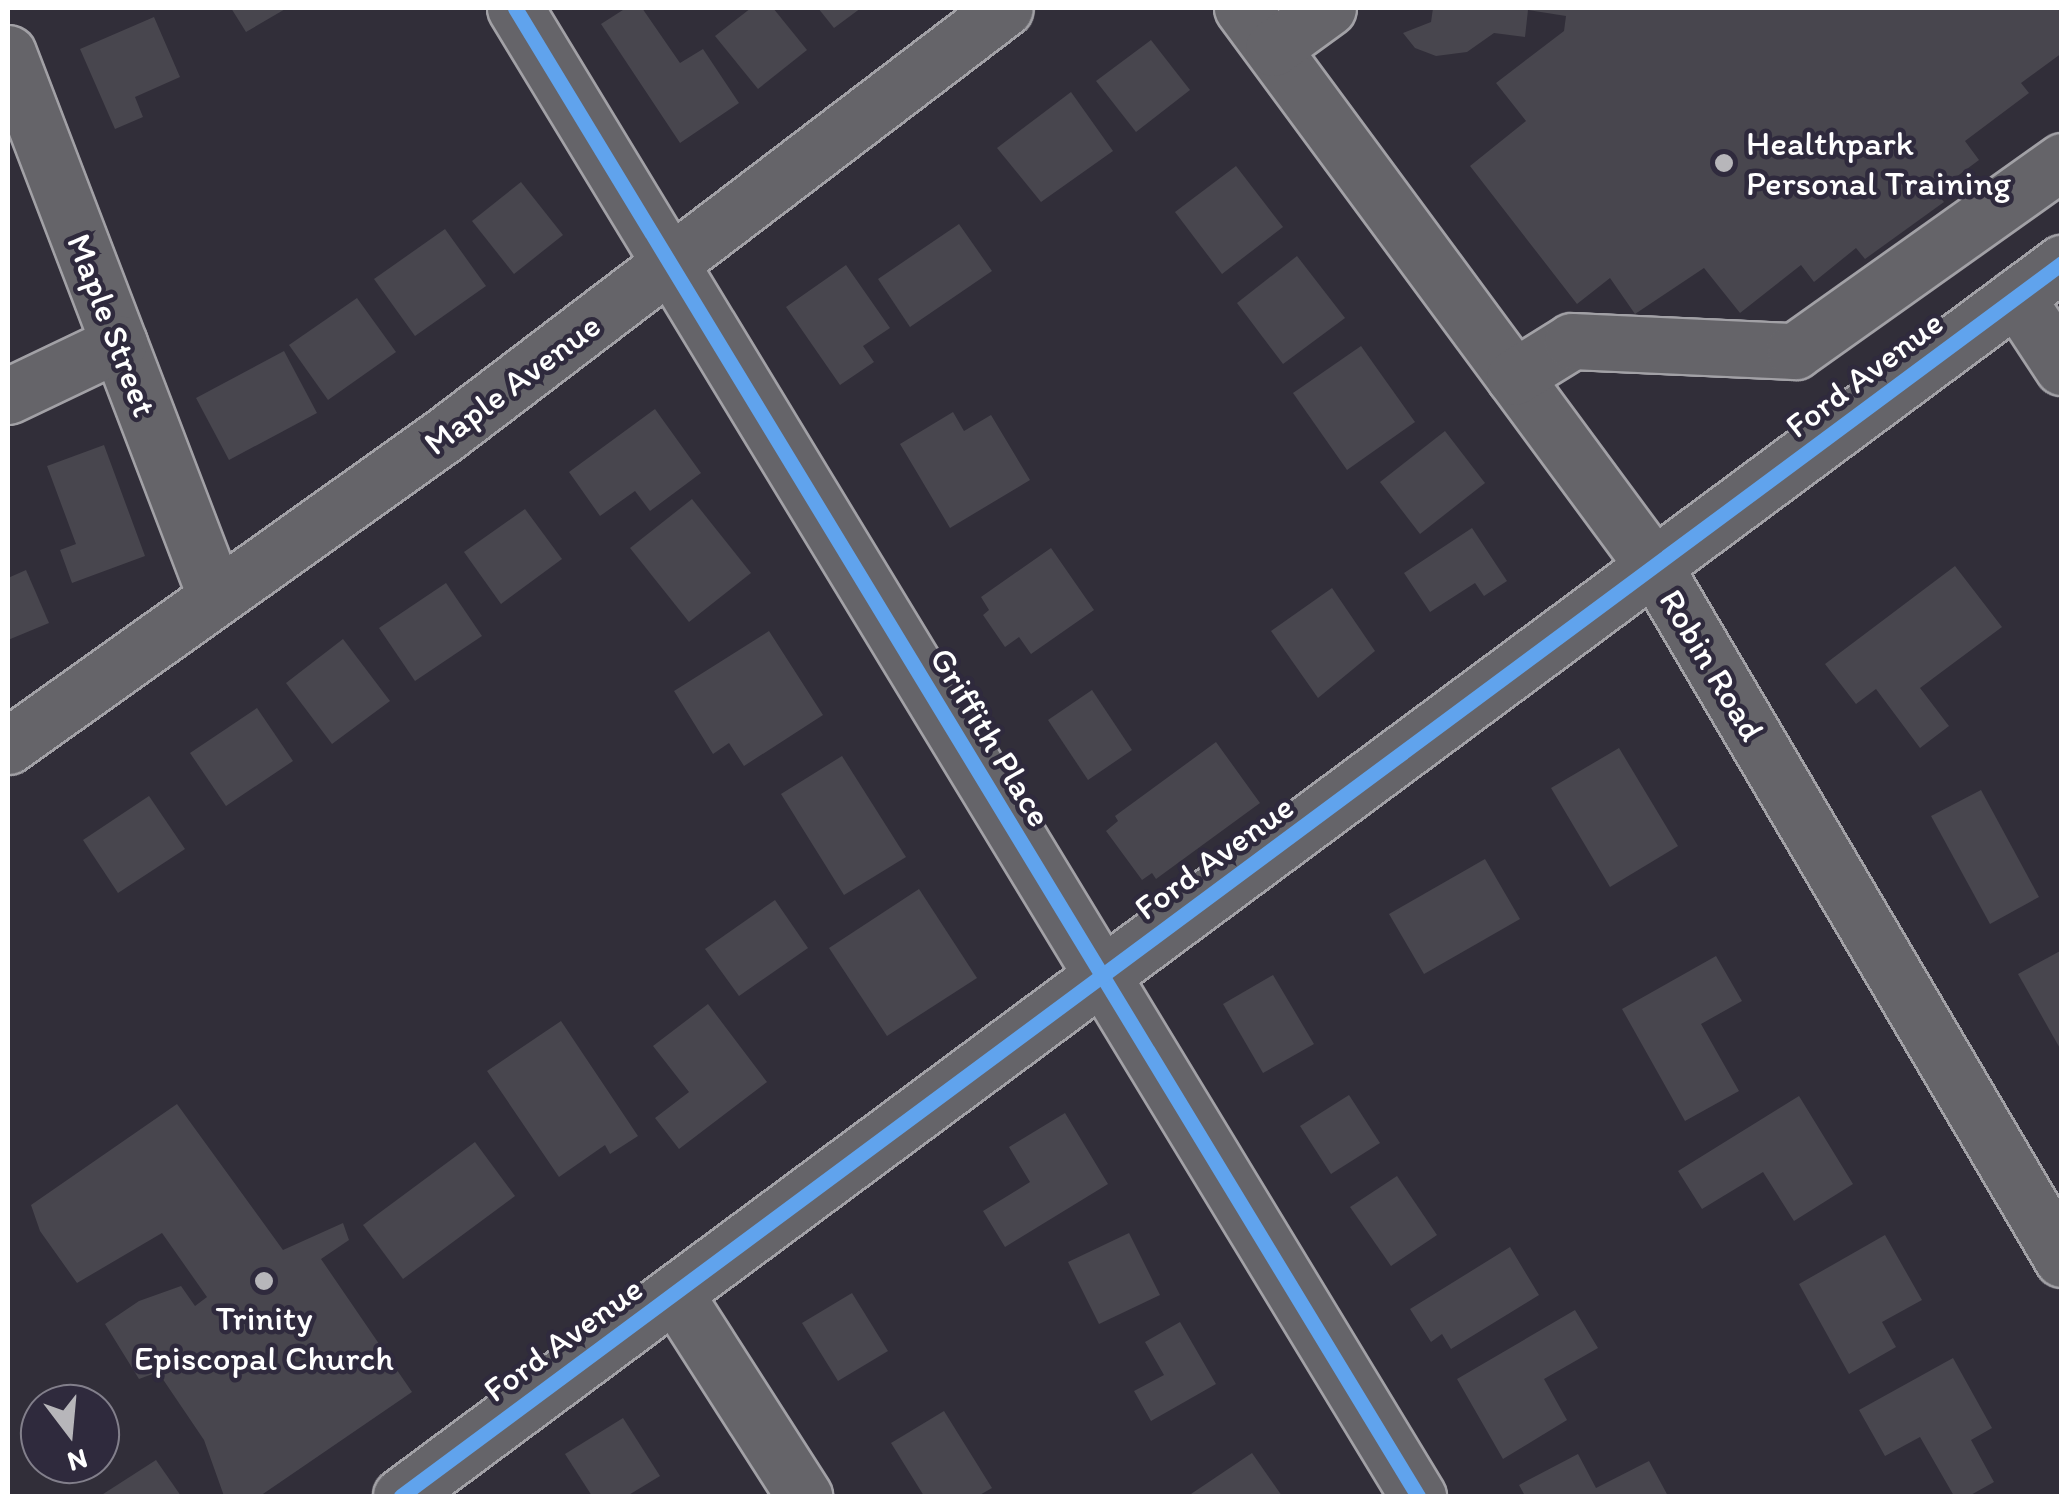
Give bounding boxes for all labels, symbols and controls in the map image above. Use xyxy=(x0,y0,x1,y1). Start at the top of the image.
place label: Healthpark Personal Training xyxy=(1746,122,2008,204)
marker: Healthpark Personal Training xyxy=(1711,150,1737,176)
street label: Maple Street xyxy=(58,228,166,422)
street label: Ford Avenue xyxy=(1778,302,1950,446)
street label: Maple Avenue xyxy=(416,305,608,463)
street label: Robin Road xyxy=(1651,582,1773,748)
street label: Griffith Place xyxy=(921,640,1061,834)
street label: Ford Avenue xyxy=(1127,786,1301,928)
street label: Ford Avenue xyxy=(476,1268,650,1410)
marker: Trinity Episcopal Church xyxy=(253,1270,275,1292)
place label: Trinity Episcopal Church xyxy=(134,1297,394,1379)
north arrow xyxy=(20,1384,120,1484)
text: N xyxy=(64,1442,91,1480)

